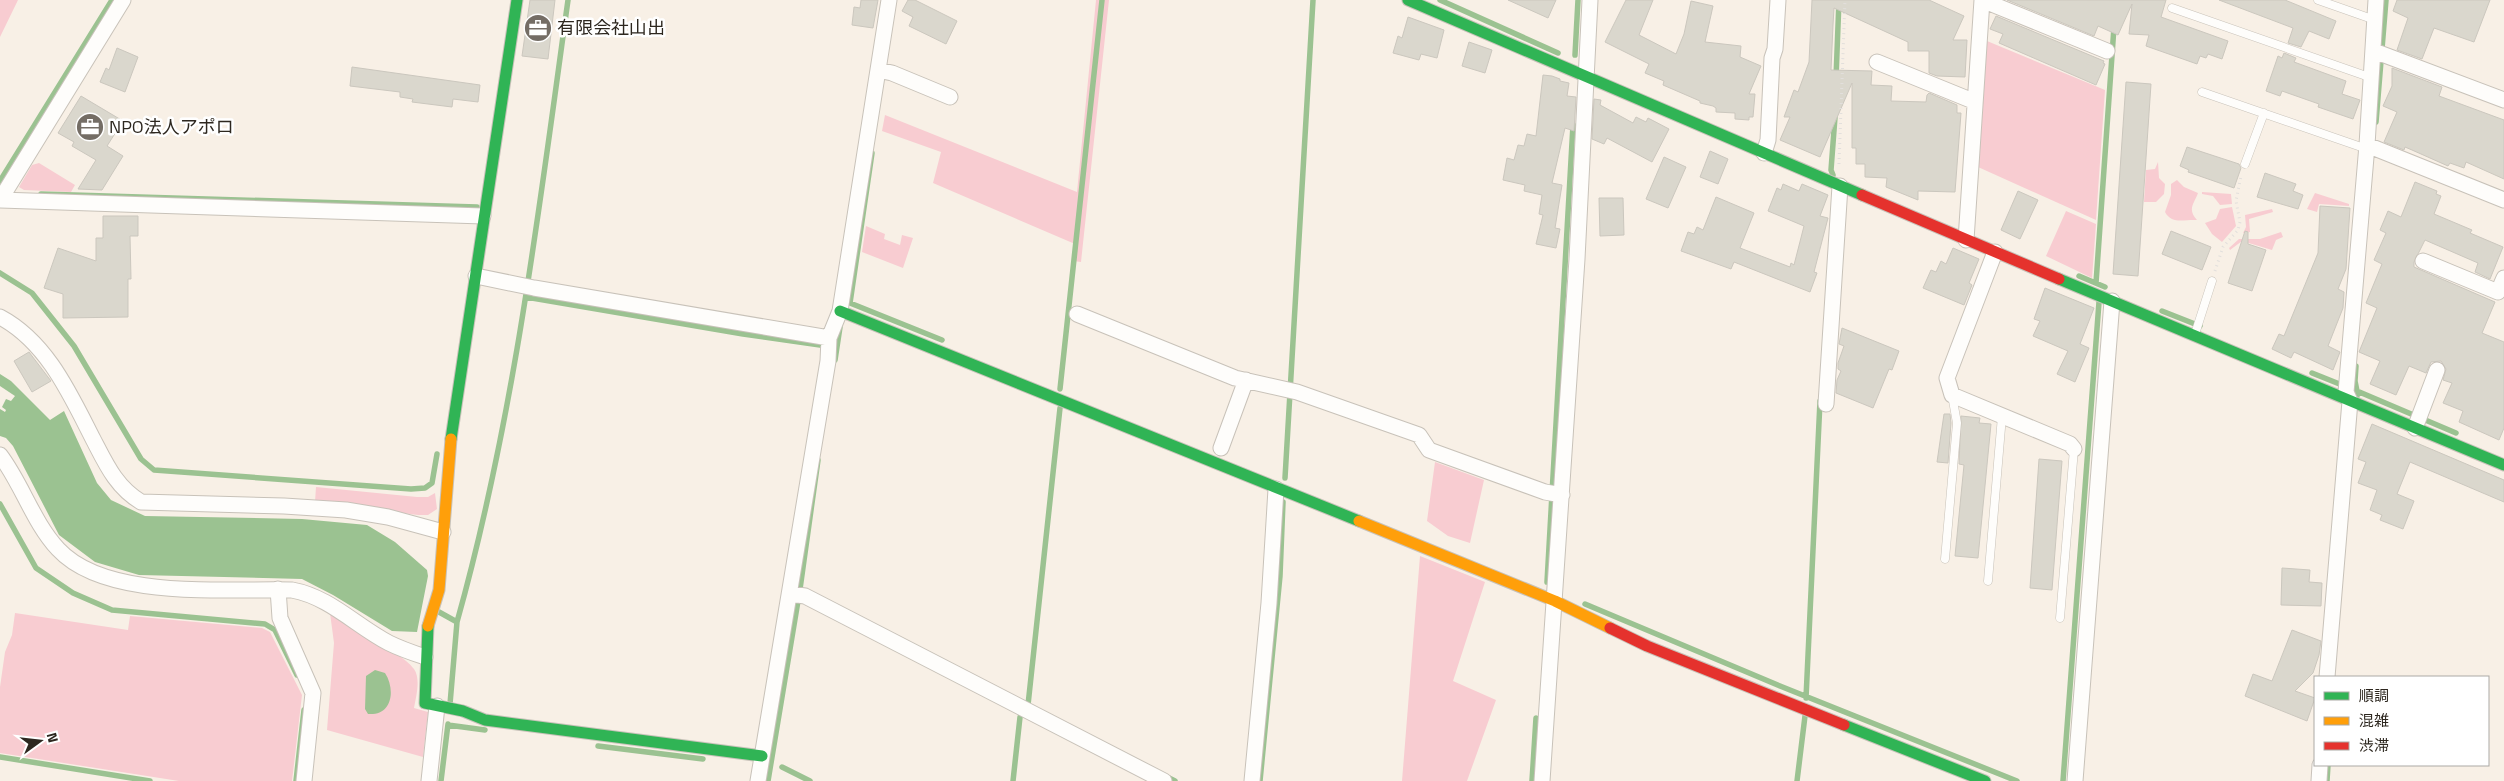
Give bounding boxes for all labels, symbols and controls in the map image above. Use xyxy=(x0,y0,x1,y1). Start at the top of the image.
office icon: 有限会社山出 xyxy=(523,13,553,43)
place label: 有限会社山出 xyxy=(557,14,665,41)
office icon: NPO法人アポロ xyxy=(75,112,105,142)
place label: NPO法人アポロ xyxy=(109,113,234,140)
legend xyxy=(2314,676,2489,766)
text: 順調 xyxy=(2359,684,2389,707)
text: 混雑 xyxy=(2359,709,2389,732)
north arrow xyxy=(15,716,65,766)
text: N xyxy=(42,730,64,745)
text: 渋滞 xyxy=(2359,734,2389,757)

